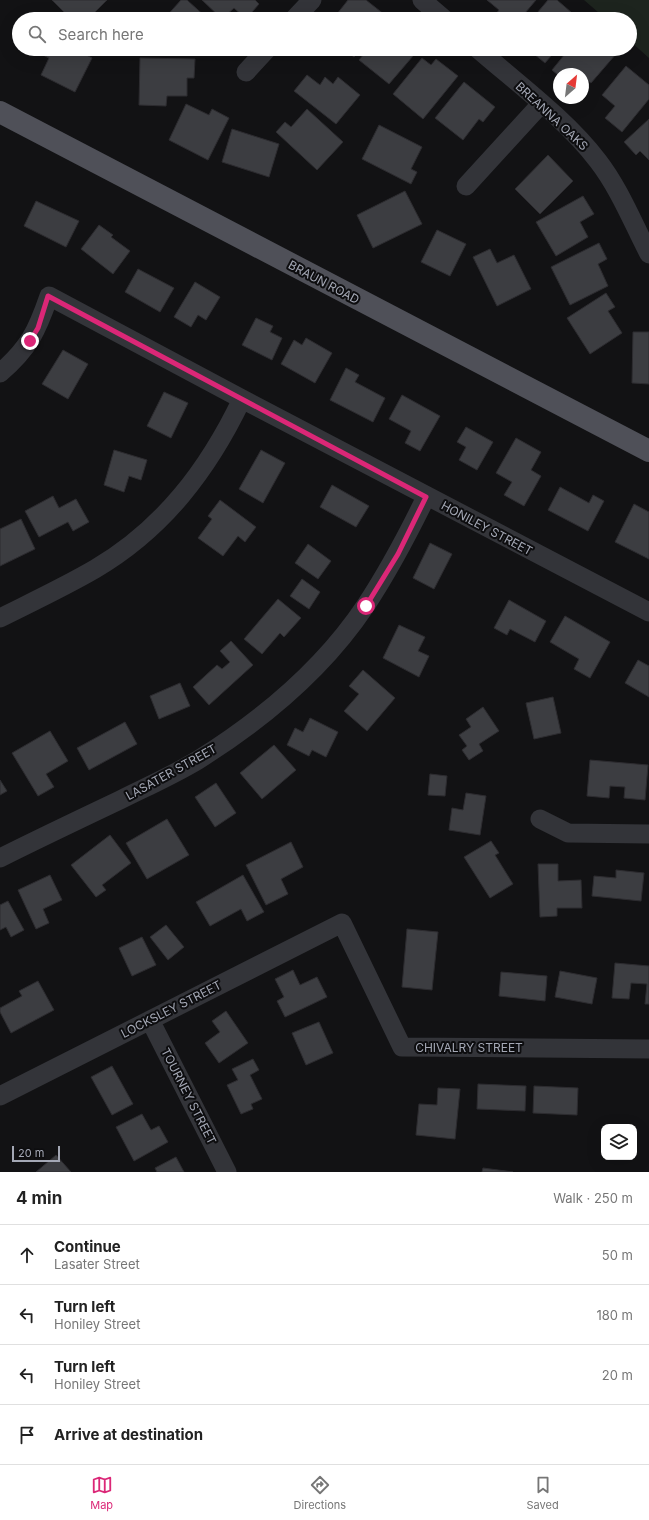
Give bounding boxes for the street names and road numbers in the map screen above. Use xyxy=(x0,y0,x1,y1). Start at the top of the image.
street label: BREANNA OAKS xyxy=(513,79,592,154)
street label: BRAUN ROAD xyxy=(286,257,362,307)
street label: HONILEY STREET xyxy=(439,498,535,558)
street label: LASATER STREET xyxy=(123,741,219,803)
street label: LOCKSLEY STREET xyxy=(118,977,224,1041)
street label: CHIVALRY STREET xyxy=(415,1040,523,1055)
street label: TOURNEY STREET xyxy=(158,1045,220,1147)

